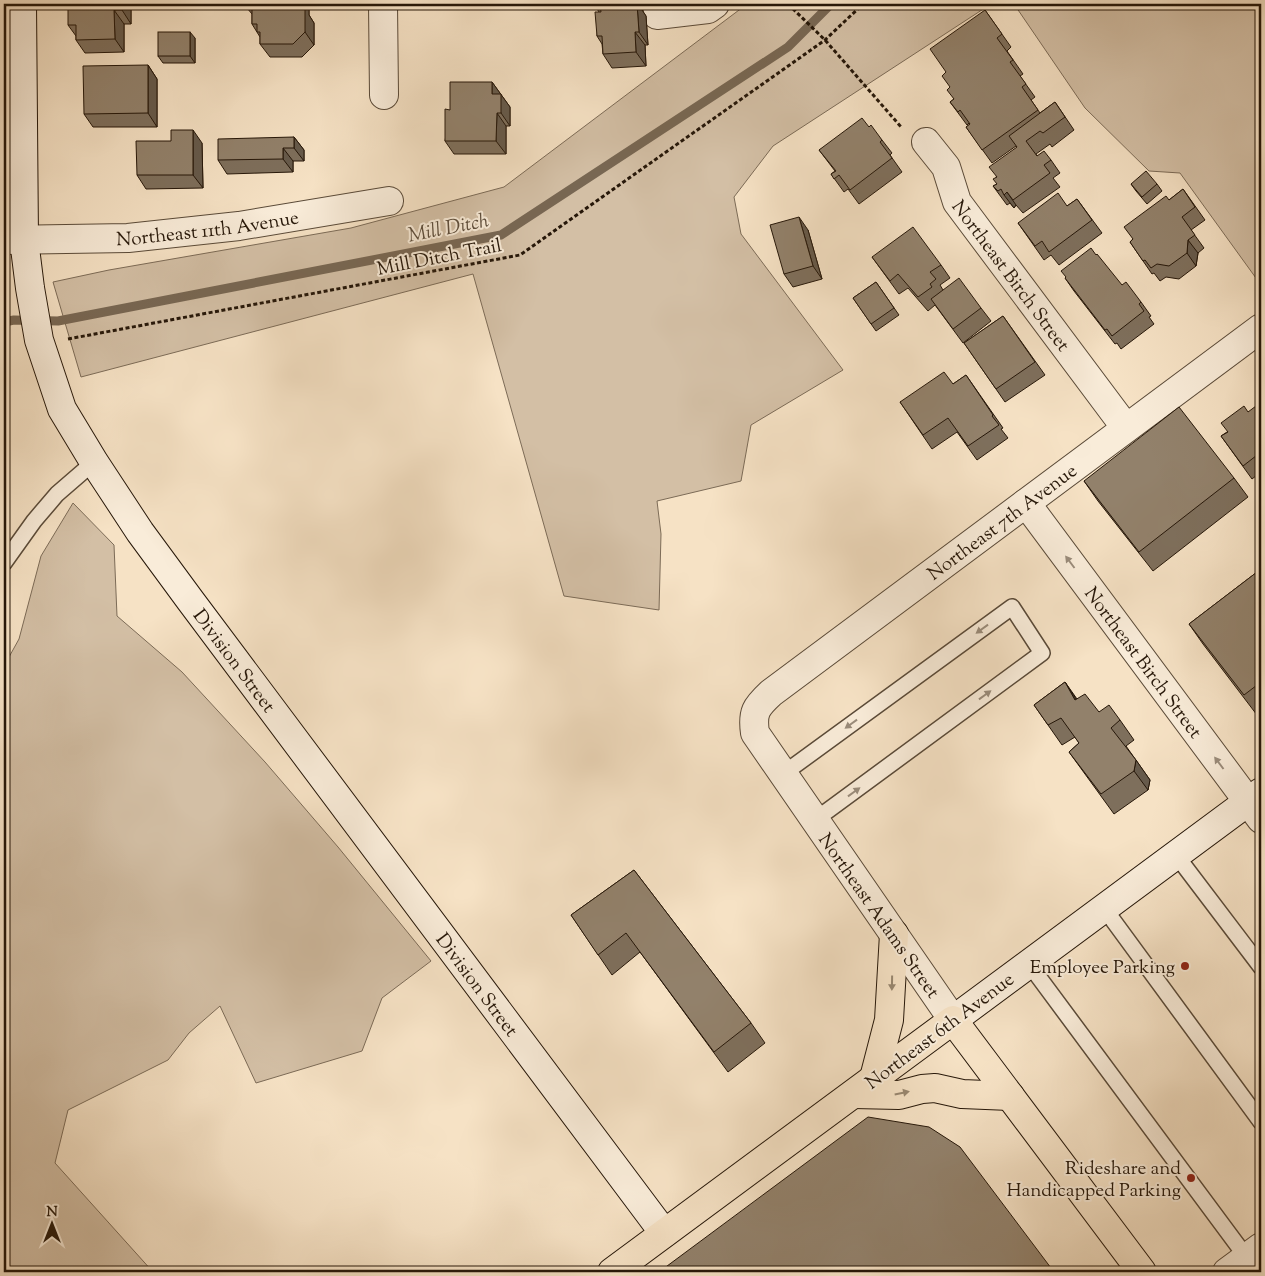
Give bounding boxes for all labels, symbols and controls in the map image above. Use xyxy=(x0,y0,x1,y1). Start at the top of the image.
street label: Northeast Birch Street xyxy=(944,195,1076,358)
street label: Northeast 11th Avenue xyxy=(116,205,301,254)
water label: Mill Ditch xyxy=(406,207,492,251)
street label: Mill Ditch Trail xyxy=(375,233,504,284)
street label: Northeast 7th Avenue xyxy=(923,459,1084,588)
one-way arrow xyxy=(1065,555,1075,569)
street label: Northeast Birch Street xyxy=(1077,582,1208,745)
street label: Division Street xyxy=(185,604,281,719)
one-way arrow xyxy=(976,624,989,634)
one-way arrow xyxy=(978,690,992,700)
one-way arrow xyxy=(844,719,858,729)
one-way arrow xyxy=(1215,756,1225,769)
one-way arrow xyxy=(847,786,860,797)
street label: Northeast Adams Street xyxy=(811,829,945,1005)
street label: Division Street xyxy=(428,928,524,1044)
place label: Employee Parking xyxy=(1030,955,1175,982)
marker: Employee Parking xyxy=(1179,960,1191,972)
street label: Northeast 6th Avenue xyxy=(860,967,1021,1097)
one-way arrow xyxy=(887,975,895,991)
one-way arrow xyxy=(895,1088,911,1096)
place label: Rideshare and Handicapped Parking xyxy=(1006,1156,1181,1205)
marker: Rideshare and Handicapped Parking xyxy=(1185,1172,1197,1184)
north arrow xyxy=(28,1198,78,1248)
text: N xyxy=(46,1203,58,1223)

